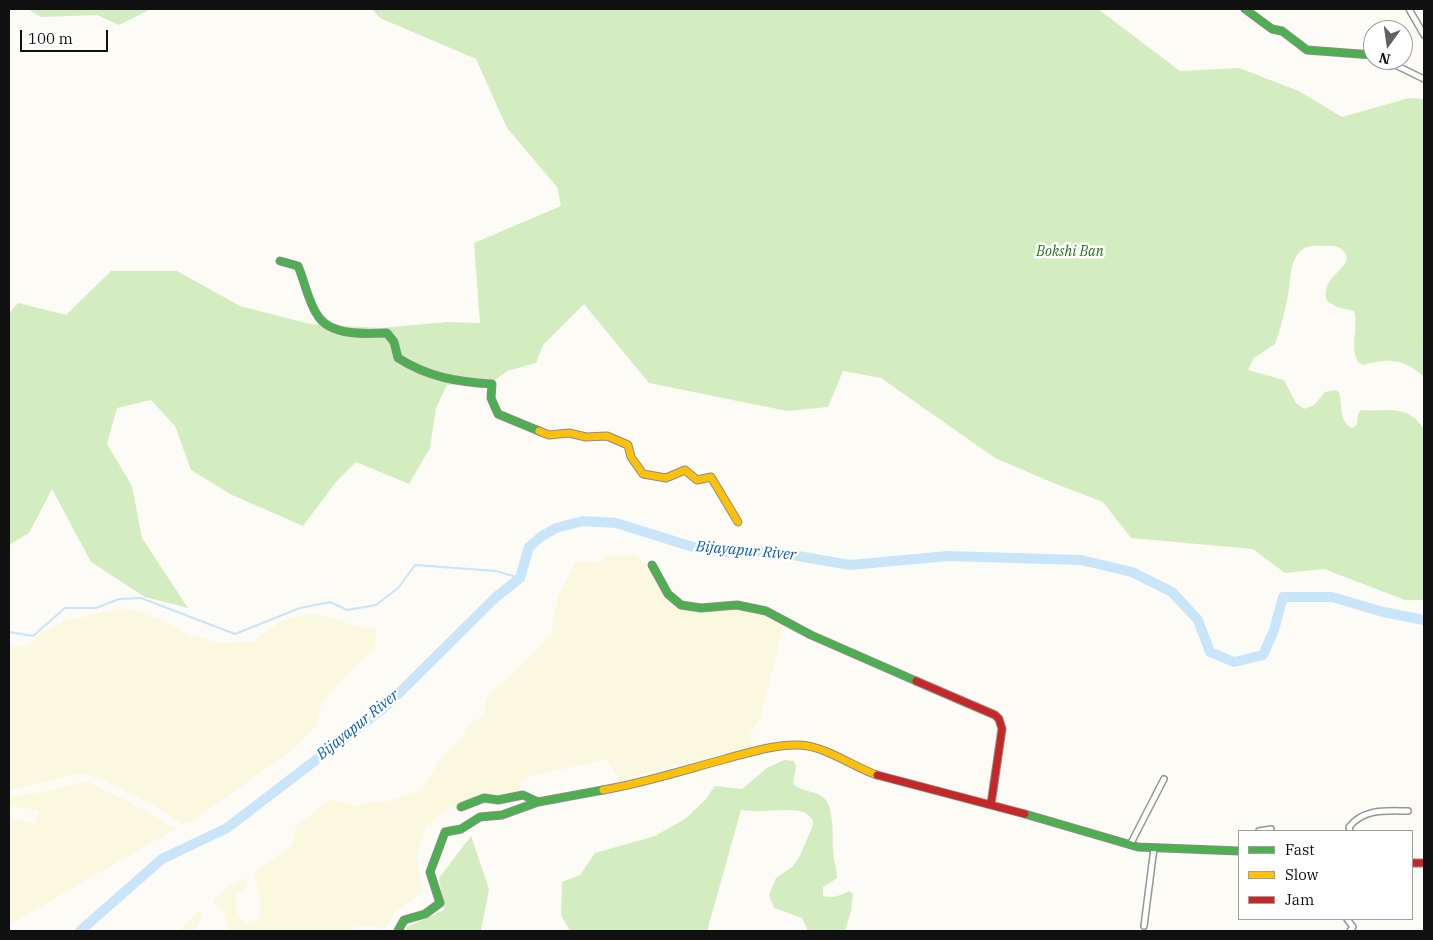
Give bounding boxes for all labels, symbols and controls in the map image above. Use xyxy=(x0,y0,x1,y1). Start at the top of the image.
scale bar xyxy=(22,20,110,52)
north arrow xyxy=(1363,20,1413,70)
text: 100 m xyxy=(28,29,73,48)
text: N xyxy=(1377,49,1392,69)
park label: Bokshi Ban xyxy=(1036,244,1104,260)
water label: Bijayapur River xyxy=(695,538,797,564)
water label: Bijayapur River xyxy=(313,686,403,764)
legend xyxy=(1238,830,1413,920)
text: Fast xyxy=(1285,840,1315,859)
text: Slow xyxy=(1285,865,1318,884)
text: Jam xyxy=(1285,890,1314,909)

